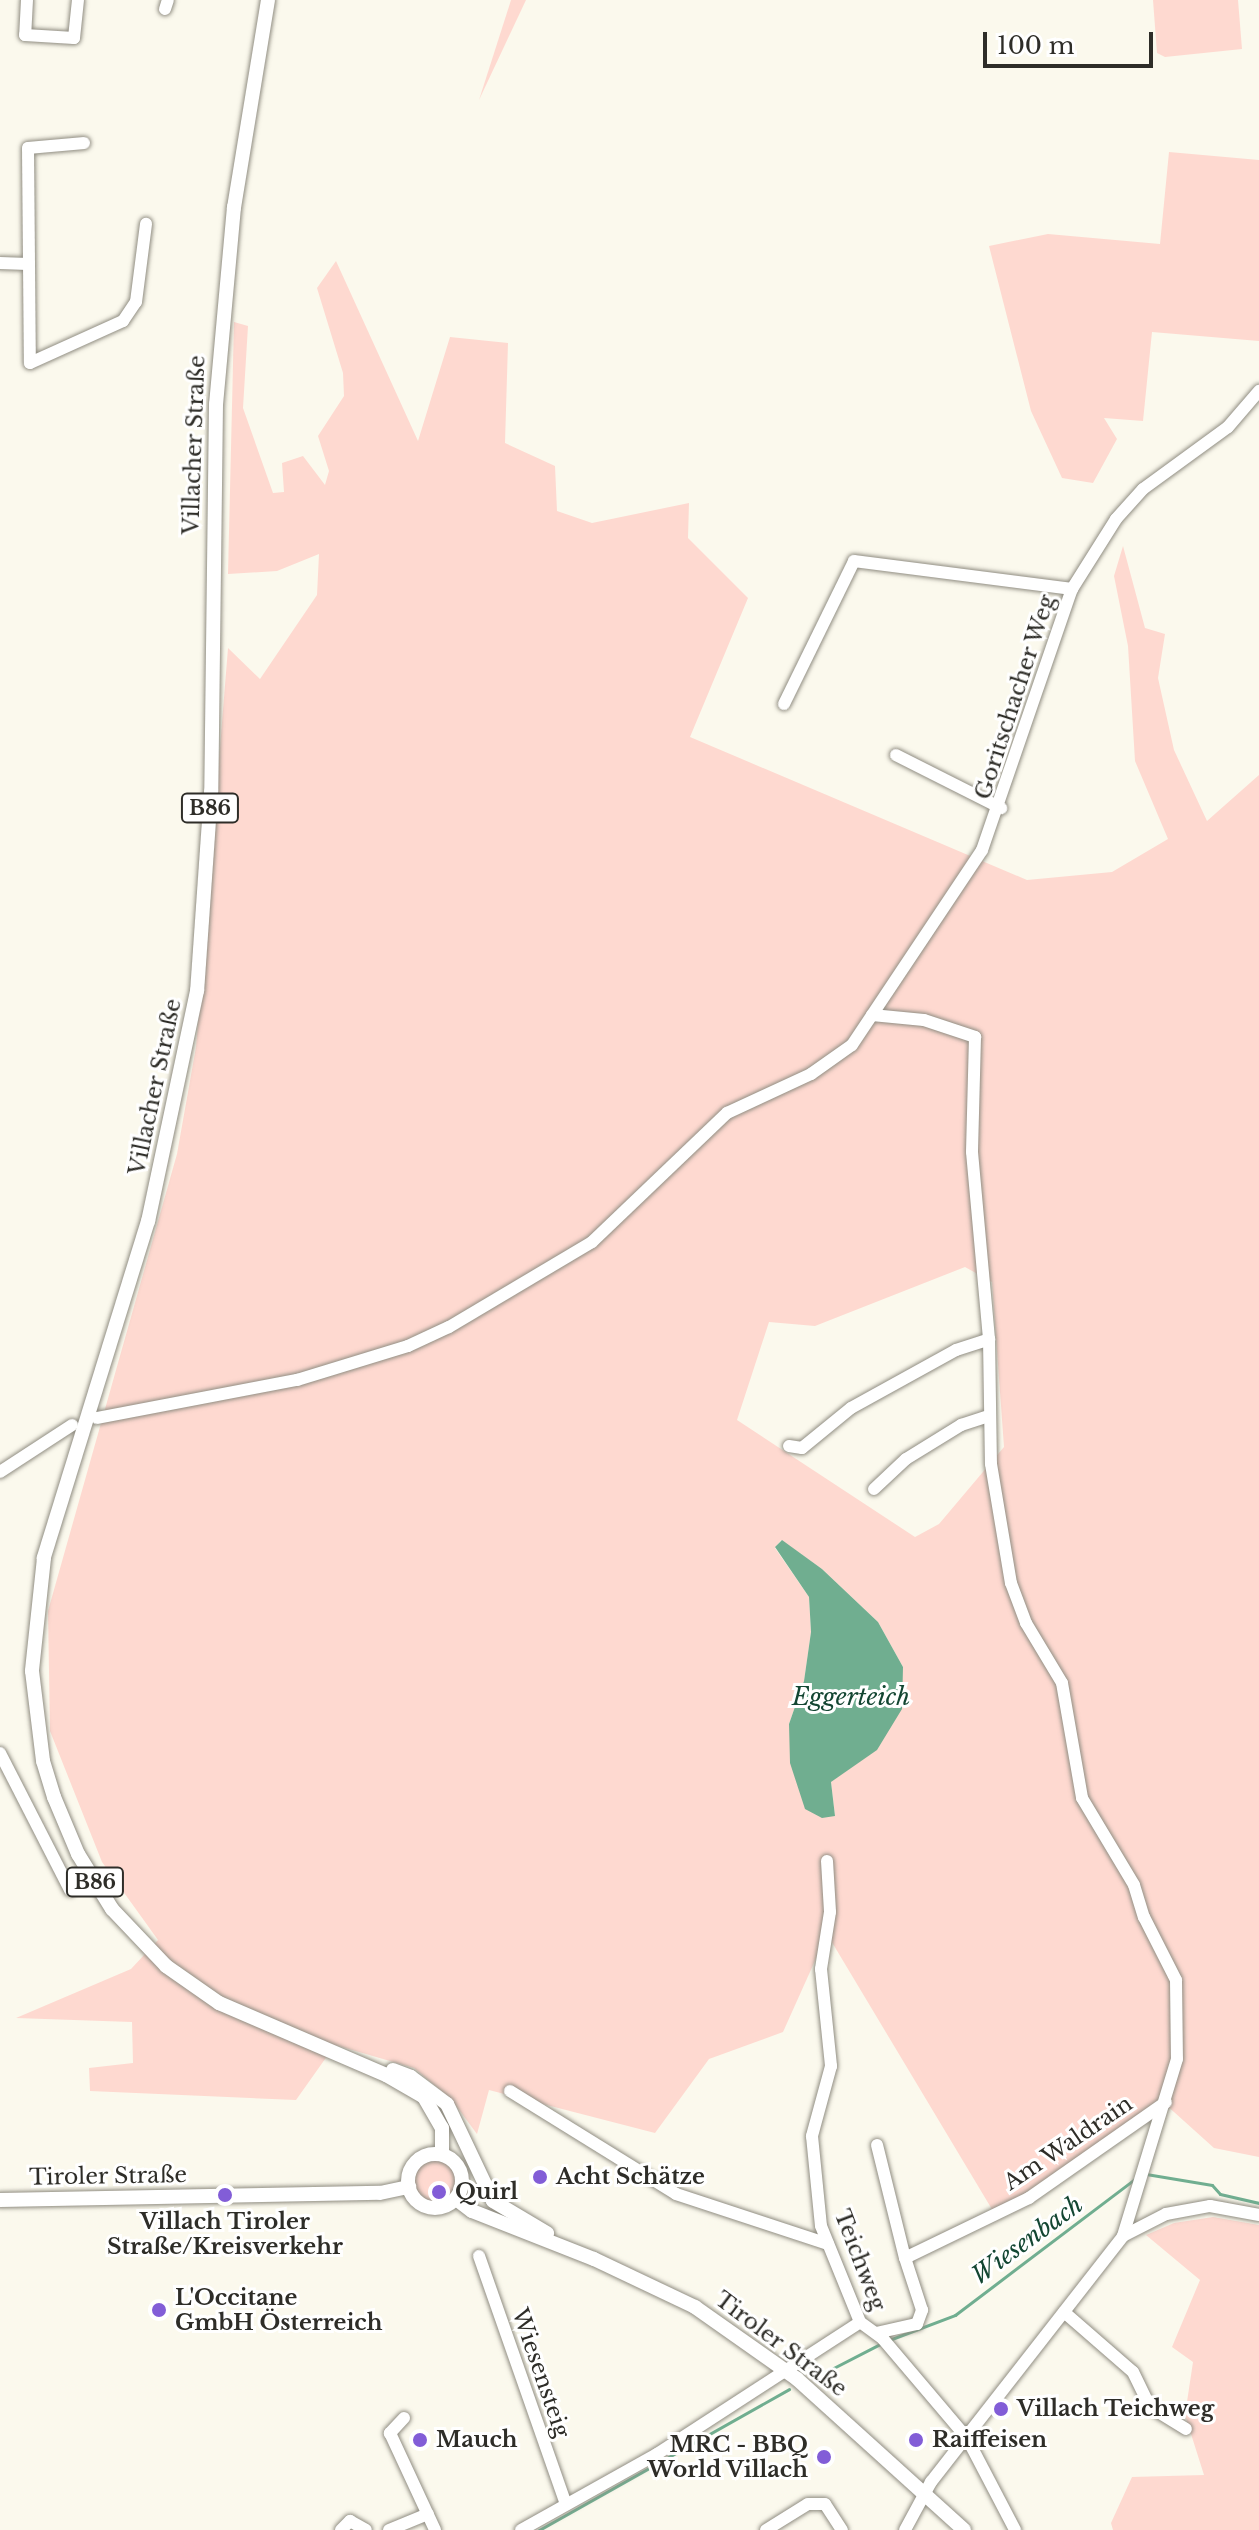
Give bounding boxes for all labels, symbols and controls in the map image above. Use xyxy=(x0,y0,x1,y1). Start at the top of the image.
scale bar xyxy=(987,16,1157,66)
text: 100 m xyxy=(997,31,1075,60)
street label: Villacher Straße xyxy=(178,355,210,535)
street label: Goritschacher Weg xyxy=(969,591,1061,803)
road number: B86 xyxy=(180,792,240,824)
street label: Villacher Straße xyxy=(123,996,187,1178)
water label: Eggerteich xyxy=(792,1683,910,1711)
road number: B86 xyxy=(65,1866,125,1898)
street label: Am Waldrain xyxy=(998,2090,1138,2196)
street label: Tiroler Straße xyxy=(29,2161,187,2191)
place label: Acht Schätze xyxy=(556,2164,705,2190)
marker: Acht Schätze xyxy=(531,2168,549,2186)
place label: Quirl xyxy=(455,2179,518,2205)
marker: Quirl xyxy=(430,2183,448,2201)
marker: Villach Tiroler Straße/Kreisverkehr xyxy=(216,2186,234,2204)
water label: Wiesenbach xyxy=(966,2190,1088,2290)
street label: Teichweg xyxy=(829,2206,891,2314)
place label: Villach Tiroler Straße/Kreisverkehr xyxy=(107,2208,343,2260)
place label: L'Occitane GmbH Österreich xyxy=(175,2284,382,2336)
street label: Tiroler Straße xyxy=(710,2286,852,2402)
marker: L'Occitane GmbH Österreich xyxy=(150,2301,168,2319)
street label: Wiesensteig xyxy=(507,2305,575,2441)
place label: Villach Teichweg xyxy=(1017,2396,1215,2422)
marker: Villach Teichweg xyxy=(992,2400,1010,2418)
place label: Mauch xyxy=(436,2427,518,2453)
place label: Raiffeisen xyxy=(932,2427,1047,2453)
marker: Mauch xyxy=(411,2431,429,2449)
place label: MRC - BBQ World Villach xyxy=(647,2431,808,2482)
marker: Raiffeisen xyxy=(907,2431,925,2449)
marker: MRC - BBQ World Villach xyxy=(815,2448,833,2466)

